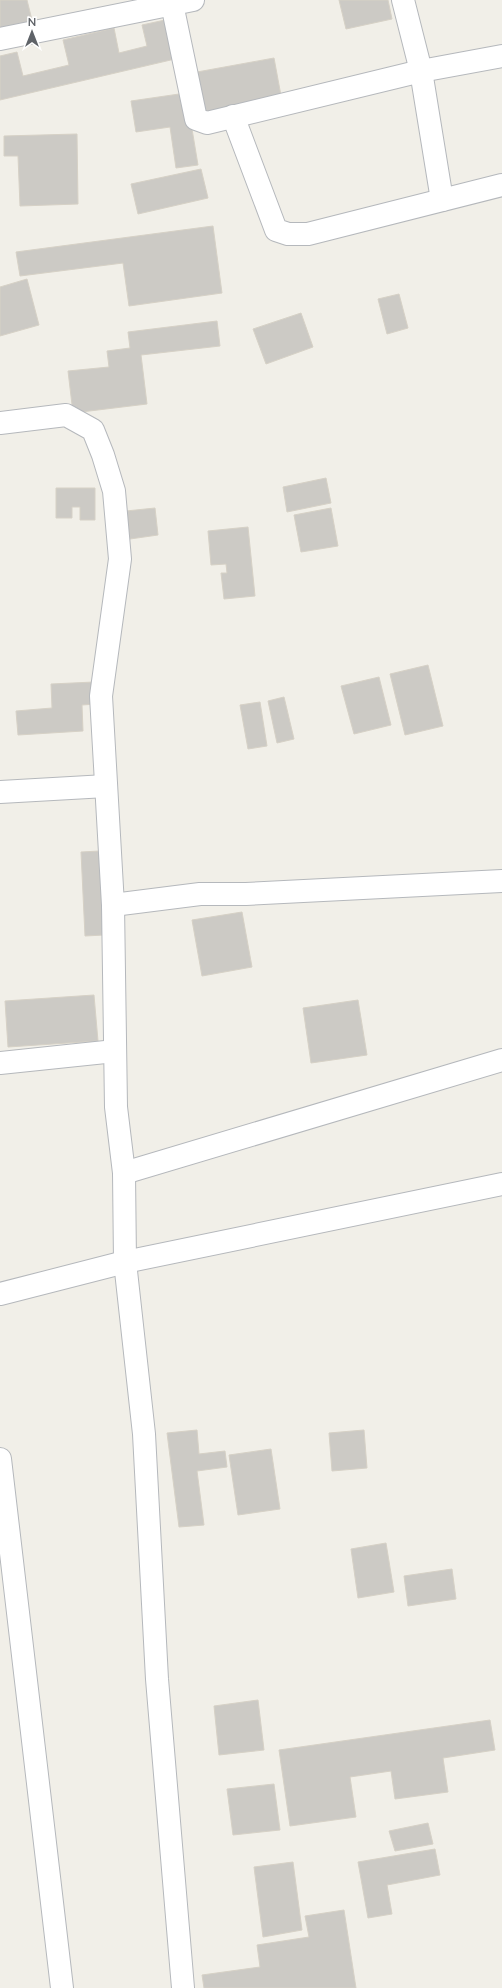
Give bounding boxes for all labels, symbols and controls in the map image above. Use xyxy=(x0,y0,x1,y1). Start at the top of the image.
north arrow xyxy=(12,12,52,52)
text: N xyxy=(28,15,36,28)

